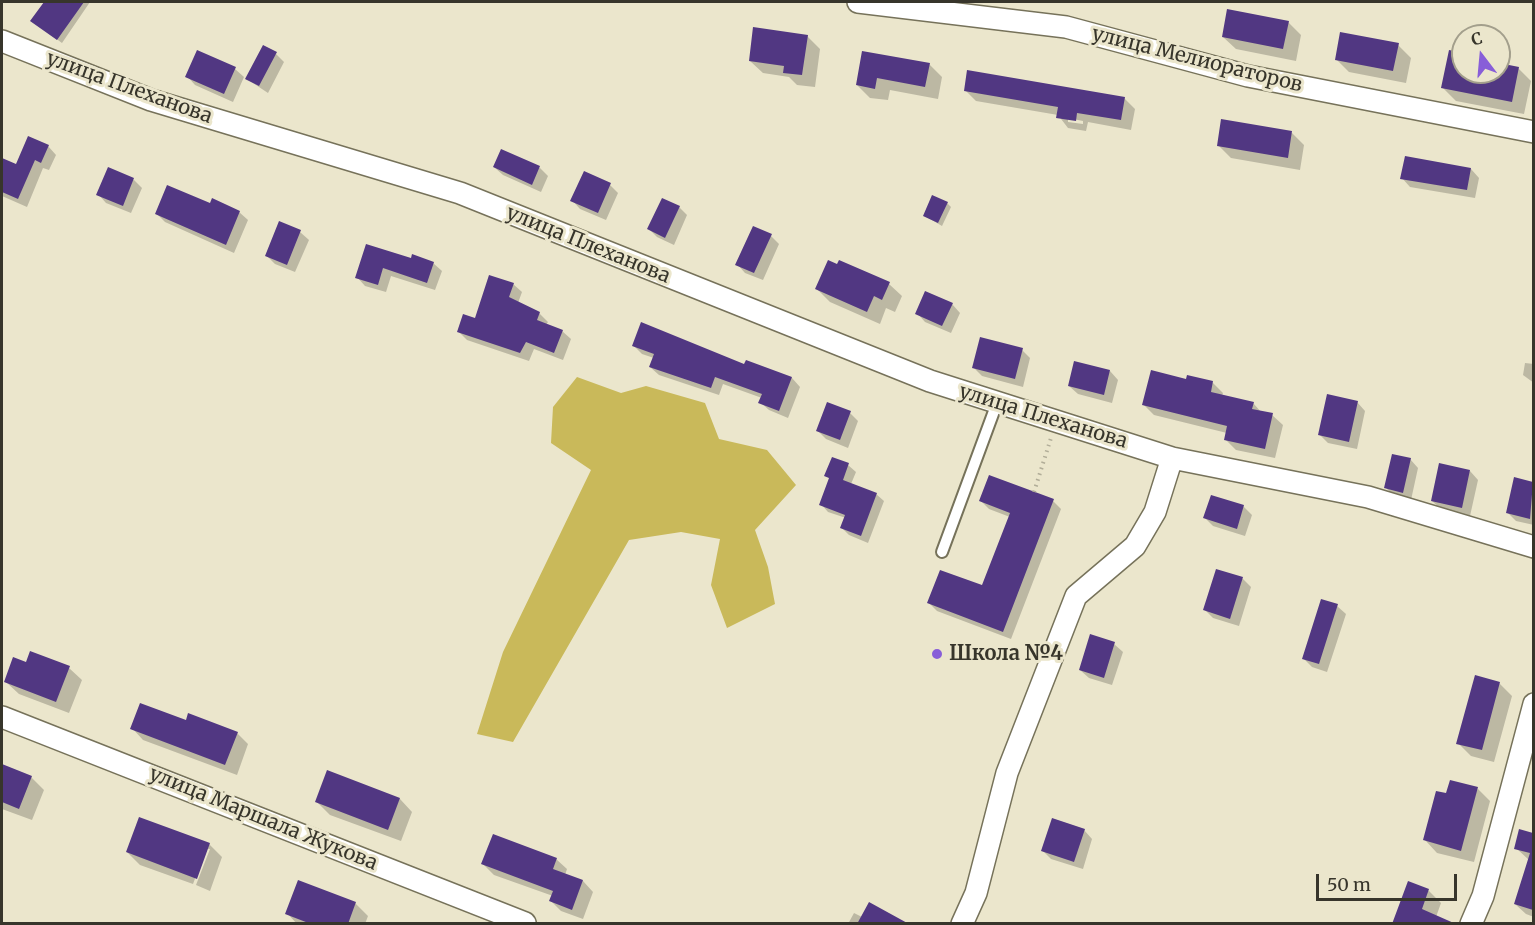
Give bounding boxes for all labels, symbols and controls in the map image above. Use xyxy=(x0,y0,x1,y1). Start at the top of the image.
street label: улица Мелиораторов xyxy=(1089,22,1305,98)
north arrow xyxy=(1451,24,1511,84)
text: С xyxy=(1469,28,1484,50)
street label: улица Плеханова xyxy=(43,47,215,129)
street label: улица Плеханова xyxy=(502,201,674,289)
street label: улица Плеханова xyxy=(956,380,1130,454)
place label: Школа №4 xyxy=(949,642,1063,666)
marker: Школа №4 xyxy=(930,647,944,661)
street label: улица Маршала Жукова xyxy=(145,762,381,876)
scale bar xyxy=(1319,862,1460,900)
text: 50 m xyxy=(1327,873,1371,896)

